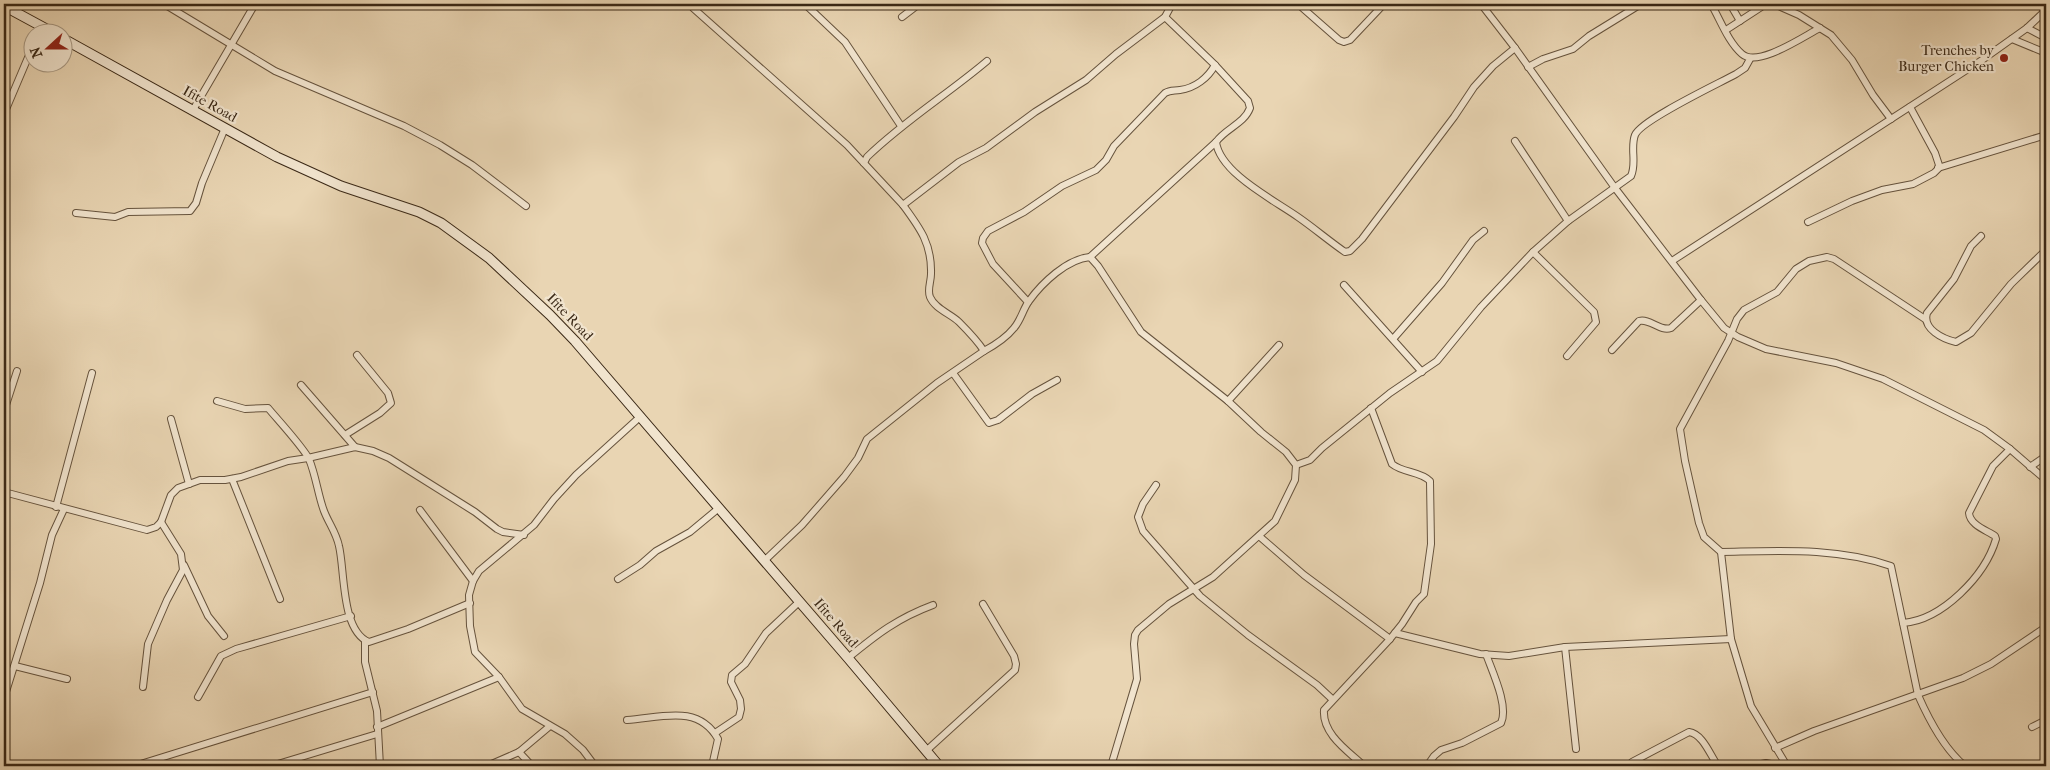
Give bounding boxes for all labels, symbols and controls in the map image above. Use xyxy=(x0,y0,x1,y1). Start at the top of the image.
north arrow xyxy=(22,22,72,72)
place label: Trenches by Burger Chicken xyxy=(1898,42,1995,75)
text: N xyxy=(26,44,46,60)
marker: Trenches by Burger Chicken xyxy=(1998,52,2010,64)
street label: Ifite Road xyxy=(180,82,240,126)
street label: Ifite Road xyxy=(543,290,597,345)
street label: Ifite Road xyxy=(810,595,862,651)

